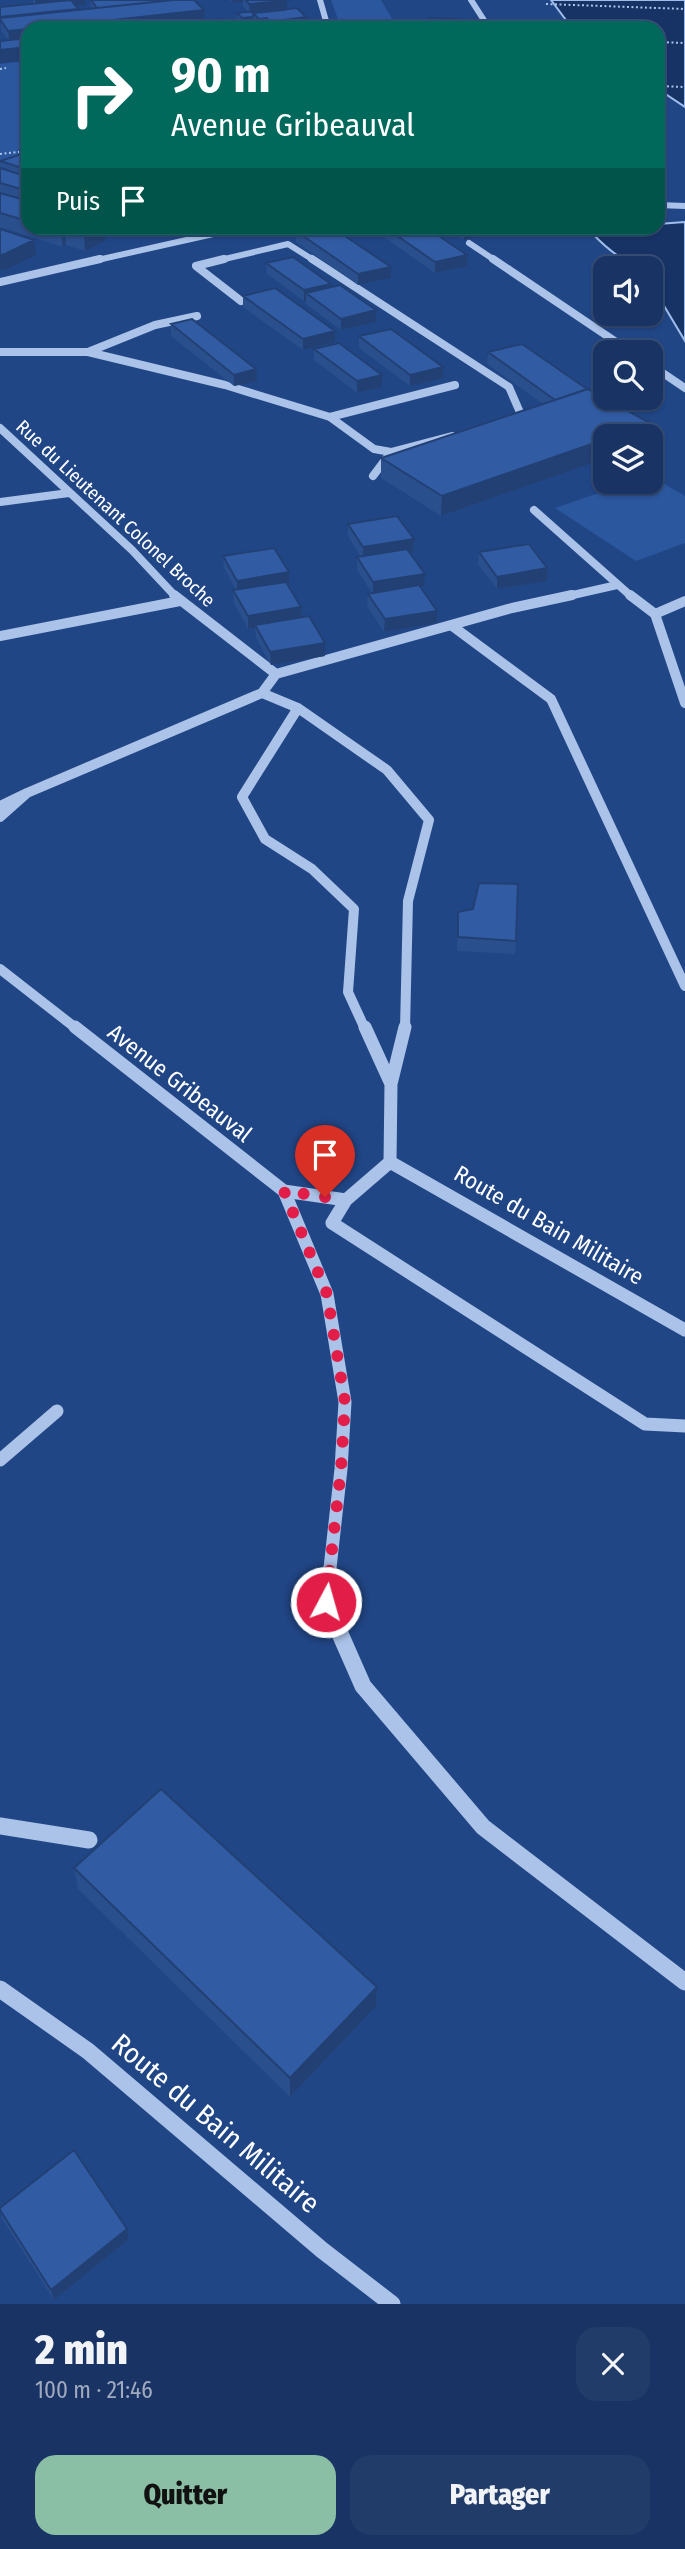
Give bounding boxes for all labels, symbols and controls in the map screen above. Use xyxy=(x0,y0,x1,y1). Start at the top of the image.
text: 90 m xyxy=(171,46,271,105)
icon: right xyxy=(56,49,147,140)
text: Avenue Gribeauval xyxy=(171,106,415,144)
icon: arrive xyxy=(114,182,152,220)
text: Puis xyxy=(56,186,100,217)
map controls xyxy=(593,256,663,494)
button: sound xyxy=(593,256,663,326)
button: search xyxy=(593,340,663,410)
street label: Rue du Lieutenant Colonel Broche xyxy=(11,415,220,612)
button: layers xyxy=(593,424,663,494)
street label: Avenue Gribeauval xyxy=(102,1018,258,1148)
pin xyxy=(295,1125,355,1197)
icon: arrive xyxy=(306,1136,344,1174)
street label: Route du Bain Militaire xyxy=(449,1159,649,1291)
position arrow xyxy=(289,1565,363,1639)
street label: Route du Bain Militaire xyxy=(105,2027,326,2220)
text: 2 min xyxy=(35,2325,128,2375)
button: close xyxy=(576,2327,650,2401)
text: 100 m · 21:46 xyxy=(35,2376,153,2404)
button: Quitter xyxy=(35,2455,336,2535)
button: Partager xyxy=(350,2455,650,2535)

